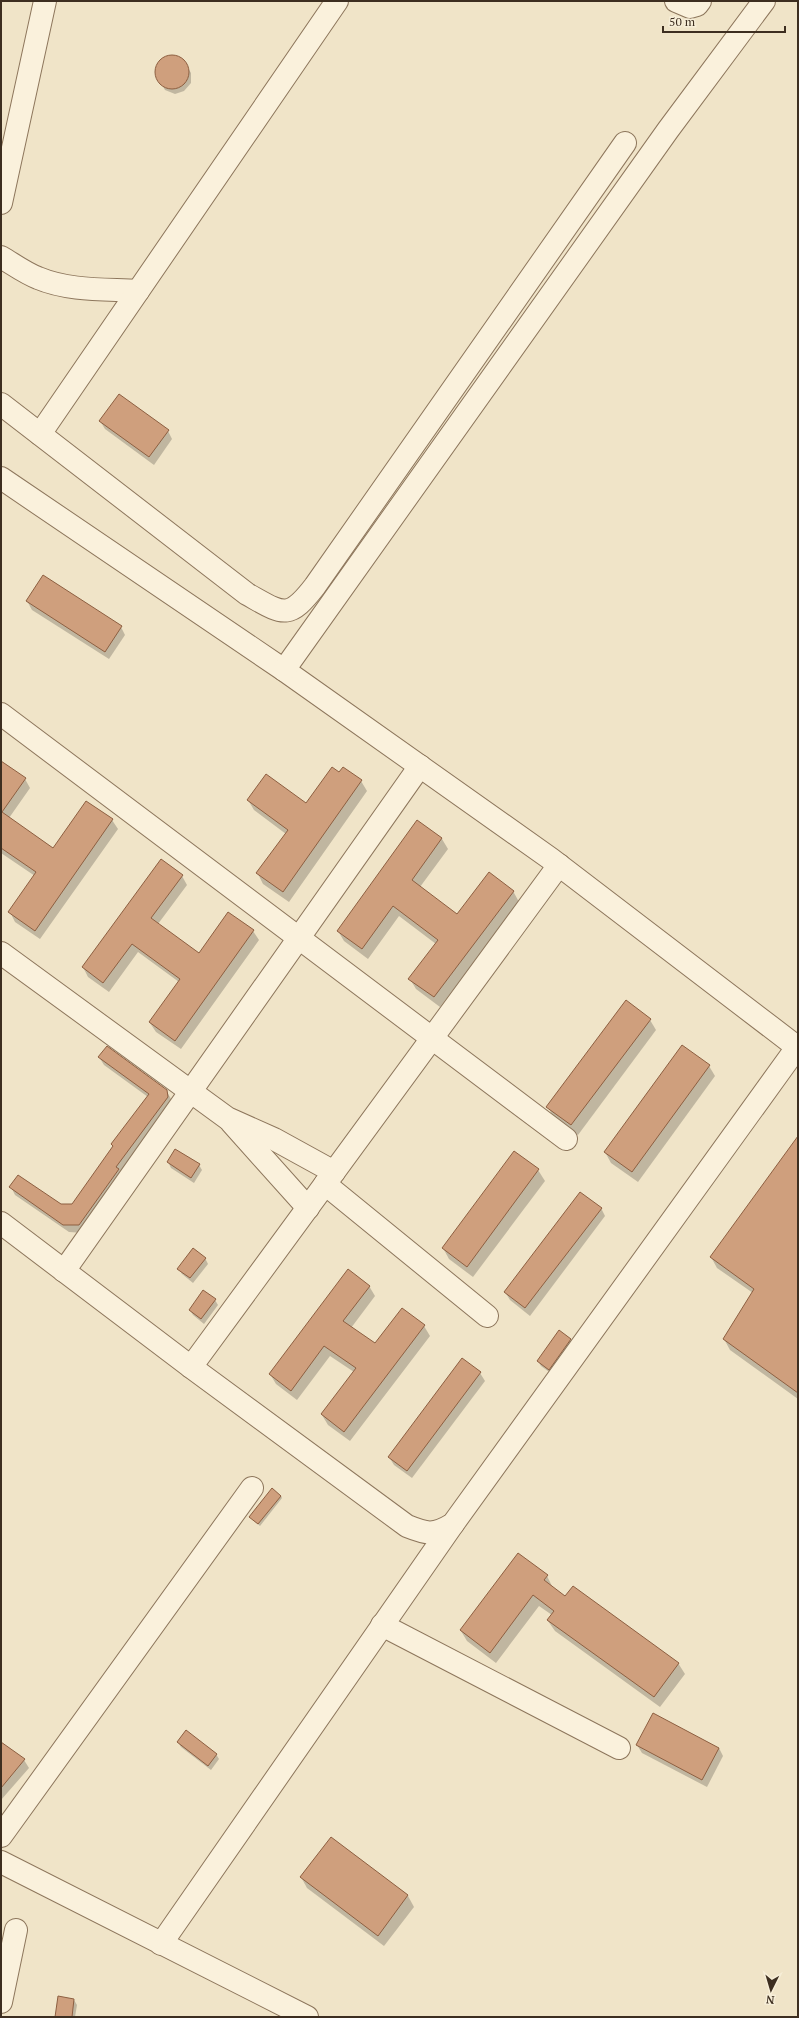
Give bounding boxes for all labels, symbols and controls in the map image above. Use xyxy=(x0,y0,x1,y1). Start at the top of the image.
scale bar xyxy=(663,8,785,34)
text: 50 m xyxy=(669,14,696,29)
north arrow xyxy=(751,1970,791,2010)
text: N xyxy=(765,1993,775,2007)

